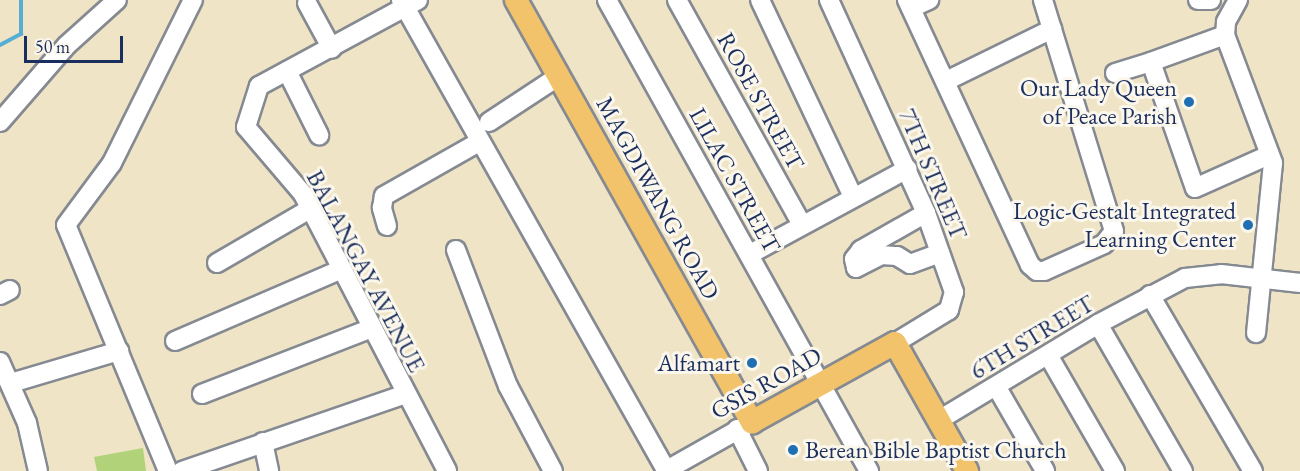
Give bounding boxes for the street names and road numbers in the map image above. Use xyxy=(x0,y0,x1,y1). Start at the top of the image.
street label: ROSE STREET xyxy=(711,27,811,175)
street label: MAGDIWANG ROAD xyxy=(590,92,726,304)
street label: LILAC STREET xyxy=(683,102,787,258)
street label: 7TH STREET xyxy=(893,104,973,244)
street label: BALANGAY AVENUE xyxy=(301,165,431,377)
street label: 6TH STREET xyxy=(965,289,1099,385)
street label: GSIS ROAD xyxy=(706,341,826,425)

